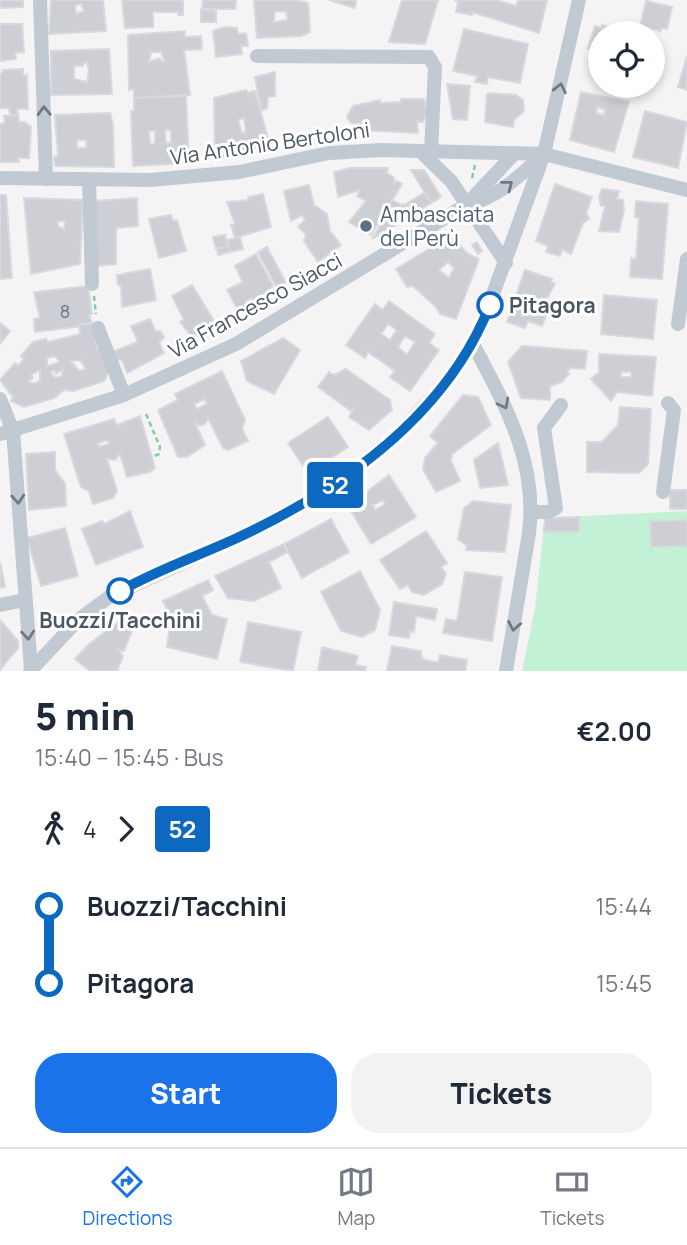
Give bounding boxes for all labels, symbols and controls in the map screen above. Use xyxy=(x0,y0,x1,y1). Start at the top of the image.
map controls xyxy=(588,21,665,98)
button: locate xyxy=(588,21,665,98)
one-way arrow xyxy=(551,82,566,94)
one-way arrow xyxy=(37,105,52,116)
street label: Via Antonio Bertoloni xyxy=(169,115,371,171)
one-way arrow xyxy=(501,180,513,193)
place label: Ambasciata del Perù xyxy=(380,200,494,252)
marker: Ambasciata del Perù xyxy=(358,218,374,234)
street label: Via Francesco Siacci xyxy=(163,246,347,364)
place label: Pitagora xyxy=(509,291,596,319)
marker: Pitagora xyxy=(477,292,503,318)
house number: 8 xyxy=(60,299,70,323)
one-way arrow xyxy=(495,397,509,410)
line badge: 52 xyxy=(304,462,366,508)
text: 52 xyxy=(321,468,349,501)
one-way arrow xyxy=(10,494,25,505)
marker: Buozzi/Tacchini xyxy=(107,578,133,604)
place label: Buozzi/Tacchini xyxy=(39,606,201,634)
one-way arrow xyxy=(507,620,522,631)
one-way arrow xyxy=(20,629,35,640)
text: 5 min xyxy=(35,689,135,741)
text: €2.00 xyxy=(577,713,652,749)
text: 15:40 – 15:45 · Bus xyxy=(35,741,224,773)
icon: walk xyxy=(35,810,73,848)
icon: forward xyxy=(107,810,145,848)
text: 52 xyxy=(169,812,196,845)
text: 4 xyxy=(83,813,97,845)
text: Buozzi/Tacchini xyxy=(87,888,287,924)
text: 15:44 xyxy=(596,890,652,922)
text: Pitagora xyxy=(87,965,194,1001)
text: 15:45 xyxy=(596,967,652,999)
button: Start xyxy=(35,1053,337,1133)
button: Tickets xyxy=(351,1053,652,1133)
tab: Directions xyxy=(82,1163,172,1231)
tab: Map xyxy=(337,1163,375,1231)
tab: Tickets xyxy=(540,1163,605,1231)

